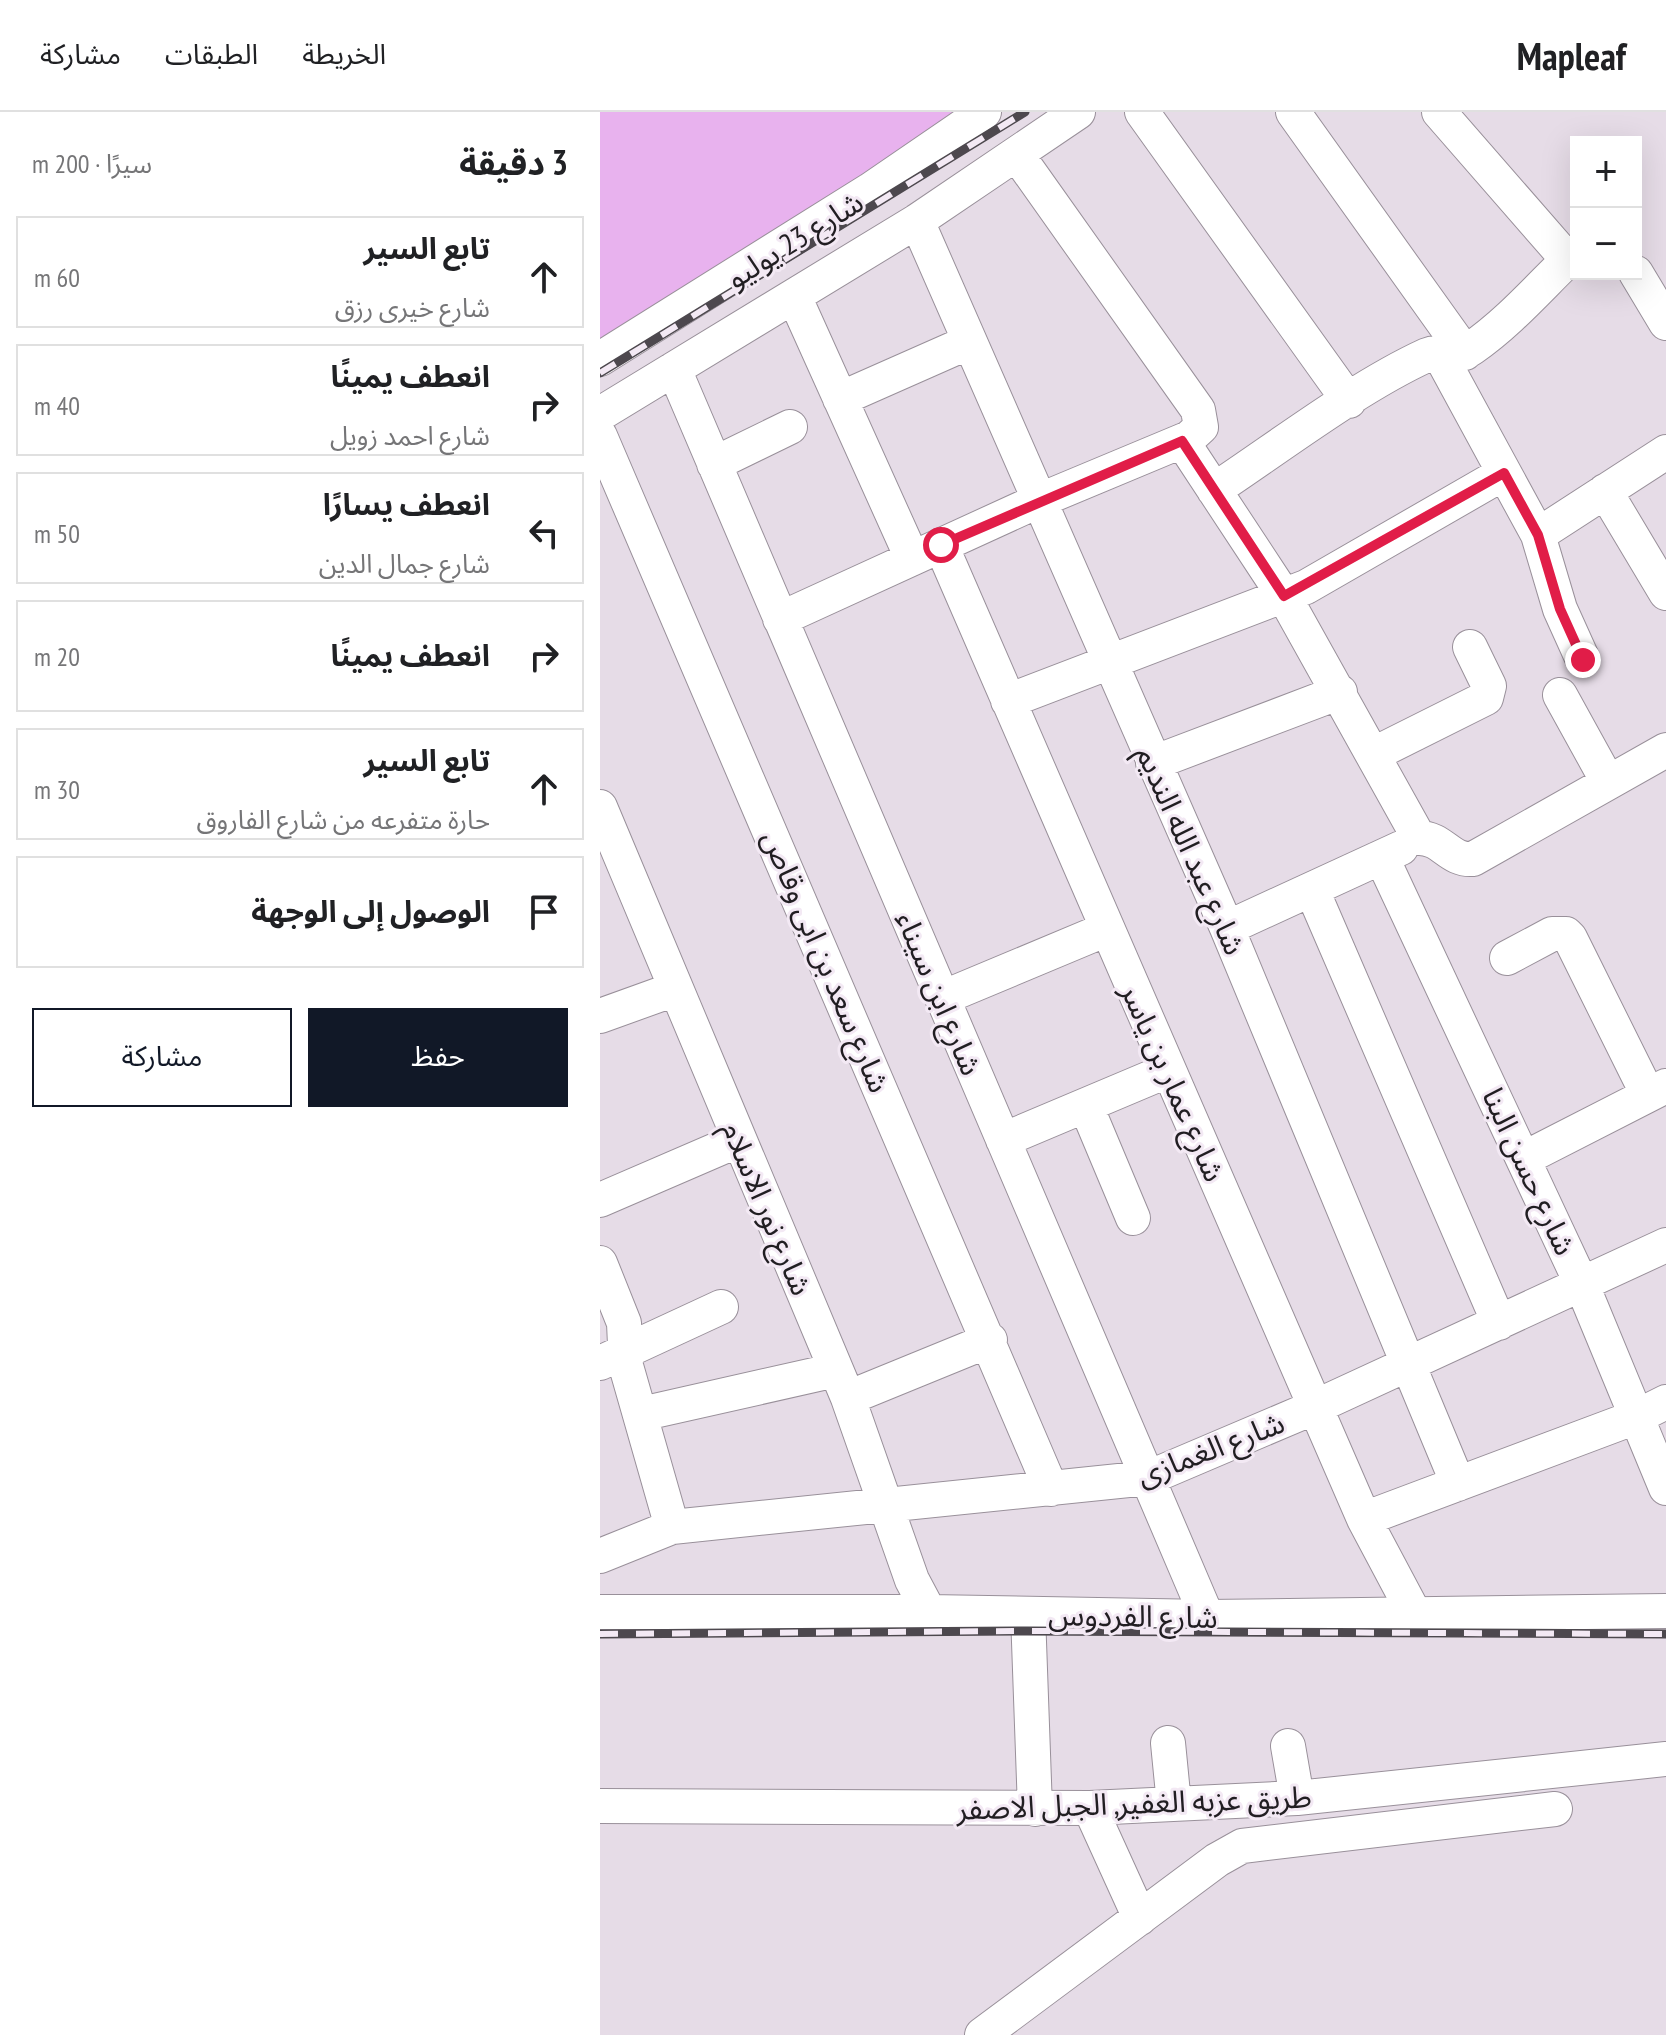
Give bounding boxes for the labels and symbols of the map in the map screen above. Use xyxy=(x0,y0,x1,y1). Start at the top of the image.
street label: شارع 23 يوليو xyxy=(718,182,872,300)
route start xyxy=(923,527,959,563)
route end xyxy=(1565,642,1601,678)
street label: شارع عبد الله النديم xyxy=(1124,740,1255,962)
street label: شارع سعد بن ابى وقاص xyxy=(750,824,900,1100)
street label: شارع ابن سيناء xyxy=(884,905,992,1082)
street label: شارع عمار بن ياسر xyxy=(1109,976,1235,1189)
street label: شارع حسن البنا xyxy=(1471,1081,1586,1263)
street label: شارع نور الاسلام xyxy=(710,1115,822,1302)
street label: شارع الغمازى xyxy=(1131,1402,1291,1498)
street label: شارع الفردوس xyxy=(1048,1594,1218,1640)
street label: طريق عزبه الغفير, الجبل الاصفر xyxy=(955,1776,1312,1828)

